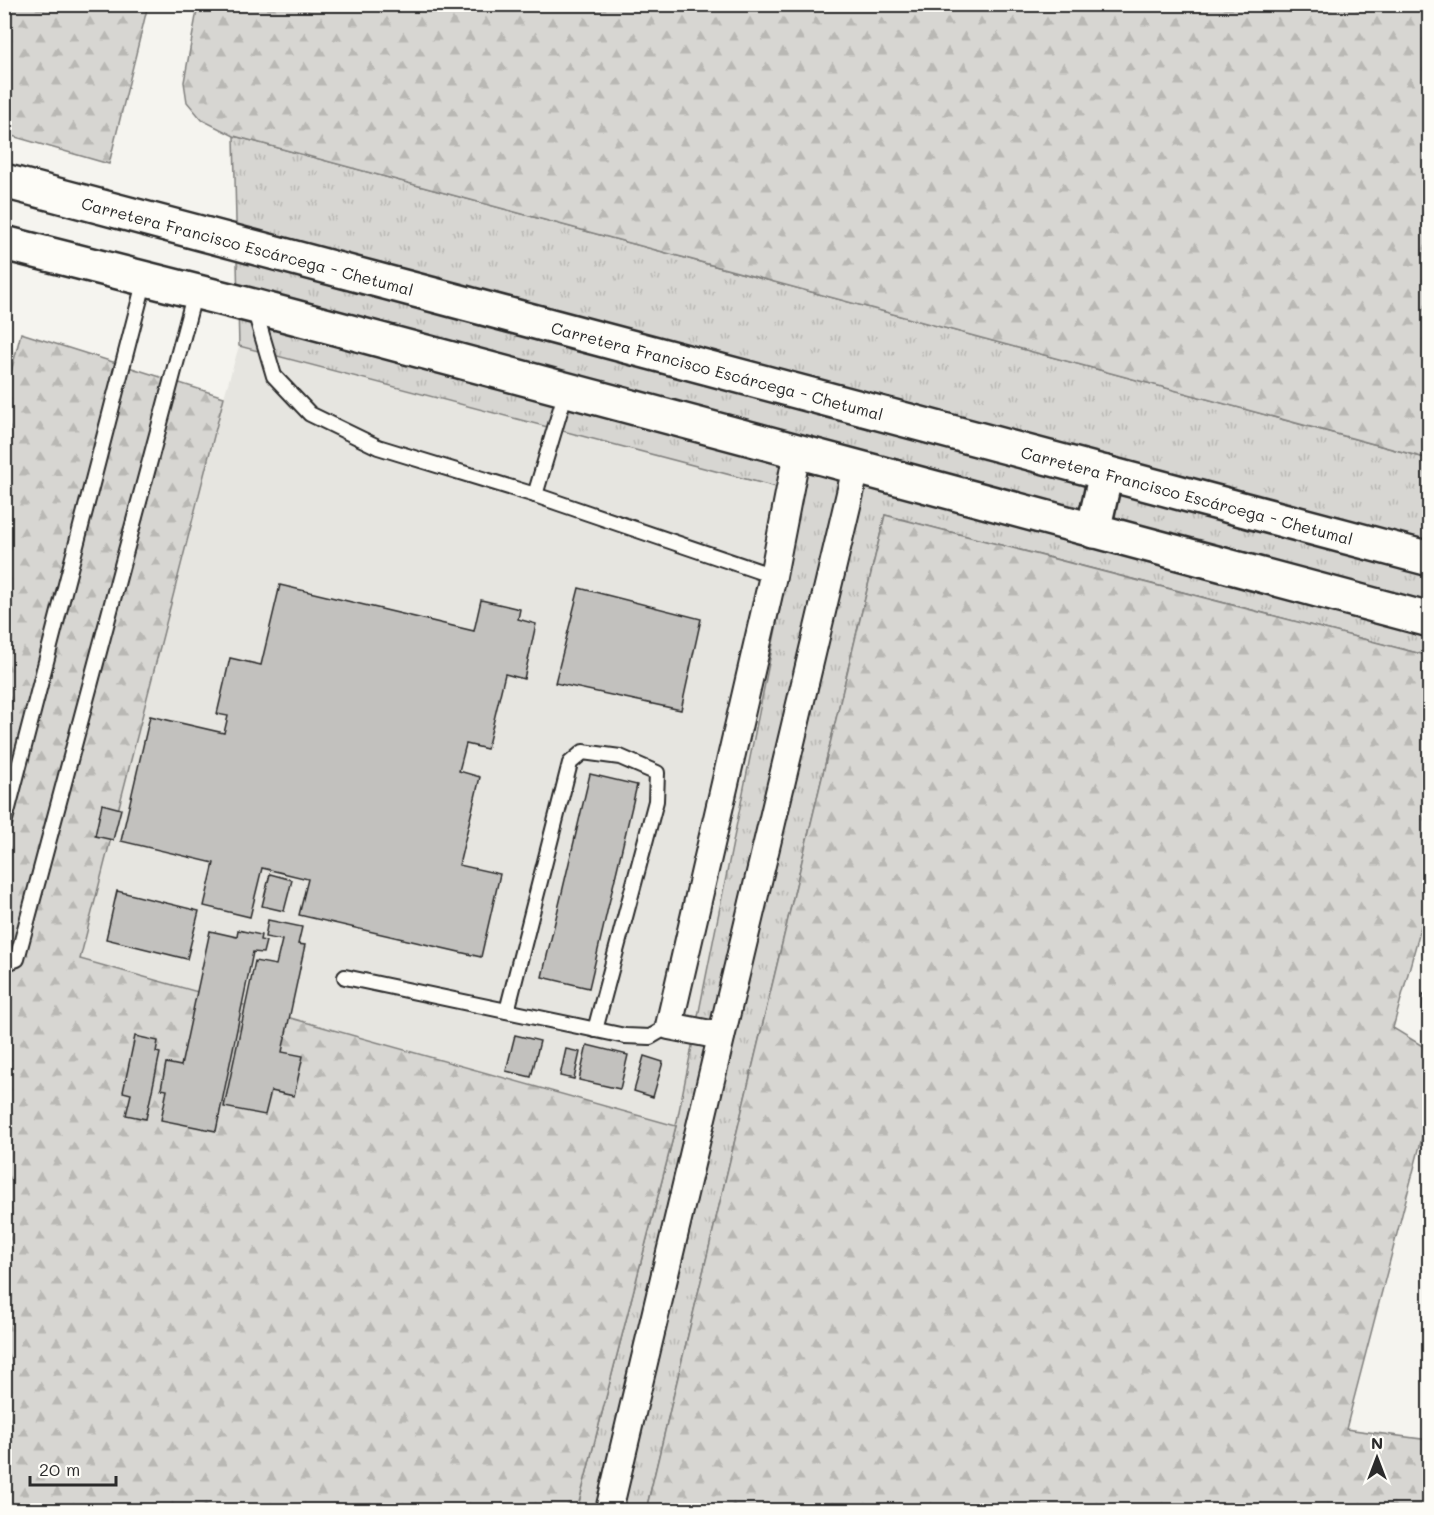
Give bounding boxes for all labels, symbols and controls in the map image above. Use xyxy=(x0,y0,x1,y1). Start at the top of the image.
street label: Carretera Francisco Escárcega - Chetumal xyxy=(79,192,416,300)
street label: Carretera Francisco Escárcega - Chetumal xyxy=(549,316,886,424)
street label: Carretera Francisco Escárcega - Chetumal xyxy=(1019,441,1355,549)
north arrow xyxy=(1347,1428,1407,1488)
text: N xyxy=(1371,1432,1383,1453)
scale bar xyxy=(30,1449,116,1487)
text: 20 m xyxy=(39,1457,80,1481)

